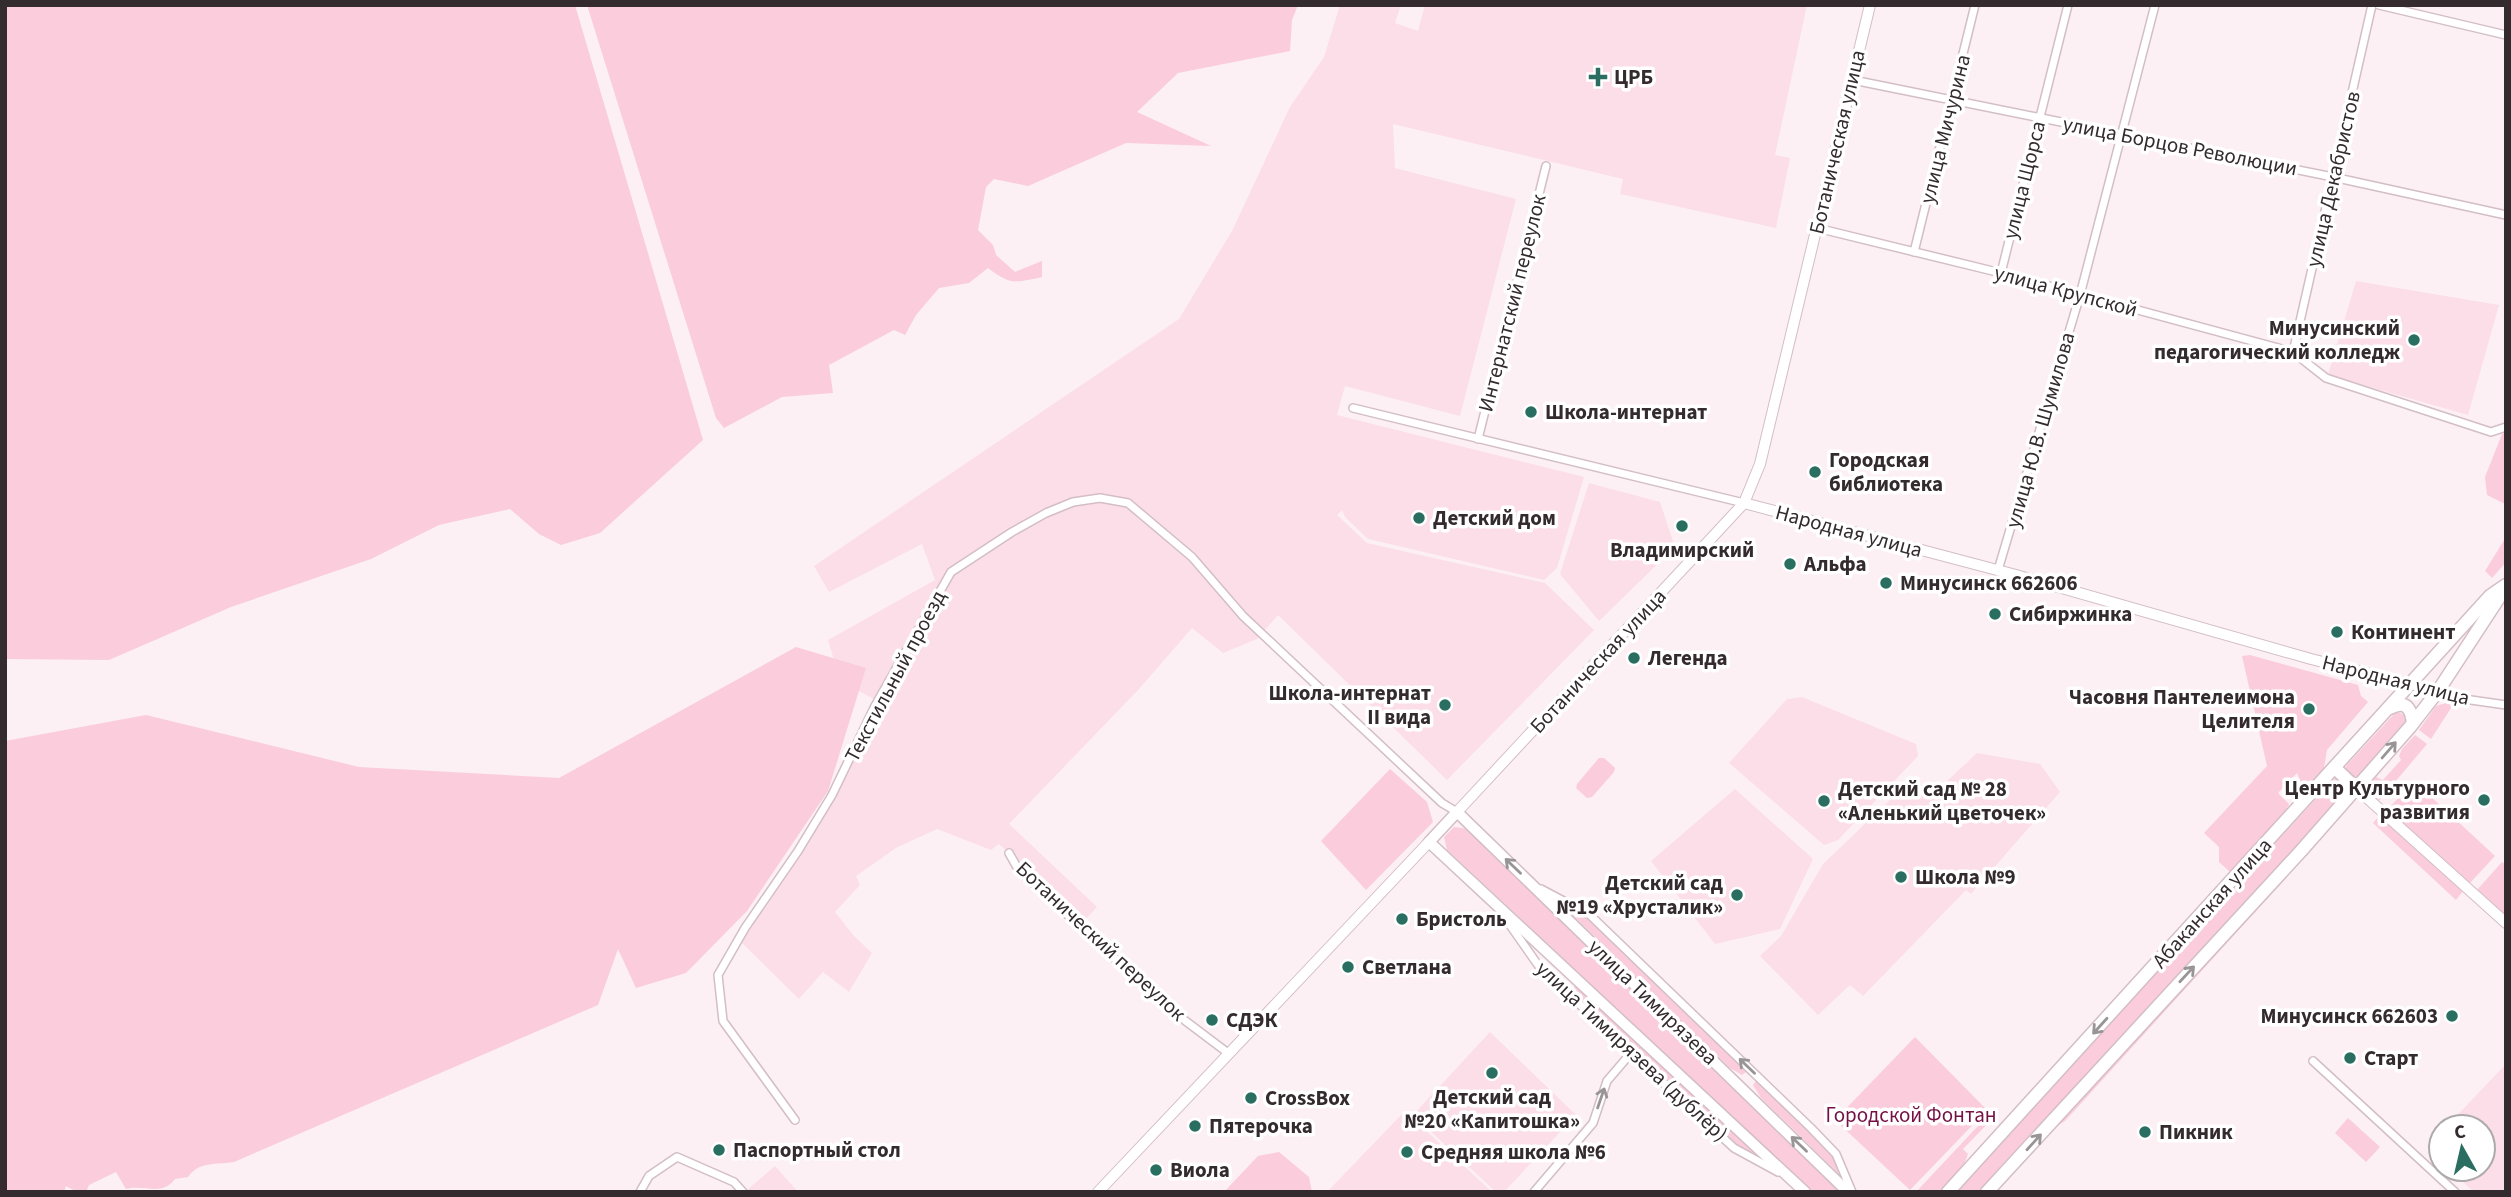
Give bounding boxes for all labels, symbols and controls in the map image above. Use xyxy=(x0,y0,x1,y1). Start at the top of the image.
street label: Ботаническая улица xyxy=(1801,47,1873,237)
street label: улица Мичурина xyxy=(1912,51,1978,207)
place label: ЦРБ xyxy=(1614,62,1653,92)
marker: ЦРБ xyxy=(1588,67,1608,87)
street label: улица Декабристов xyxy=(2298,88,2368,270)
street label: улица Борцов Революции xyxy=(2060,109,2300,183)
street label: улица Щорса xyxy=(1995,118,2053,242)
street label: Интернатский переулок xyxy=(1470,190,1554,415)
street label: улица Крупской xyxy=(1991,257,2141,325)
place label: Минусинский педагогический колледж xyxy=(2154,313,2400,367)
street label: улица Ю.В. Шумилова xyxy=(1998,329,2082,531)
marker: Минусинский педагогический колледж xyxy=(2406,332,2422,348)
place label: Школа-интернат xyxy=(1545,397,1707,427)
marker: Школа-интернат xyxy=(1523,404,1539,420)
place label: Городская библиотека xyxy=(1829,445,1943,499)
marker: Городская библиотека xyxy=(1807,464,1823,480)
street label: Народная улица xyxy=(1772,497,1926,565)
place label: Детский дом xyxy=(1433,503,1556,533)
marker: Детский дом xyxy=(1411,510,1427,526)
marker: Владимирский xyxy=(1674,518,1690,534)
place label: Владимирский xyxy=(1610,535,1754,565)
place label: Альфа xyxy=(1803,549,1867,579)
marker: Альфа xyxy=(1782,556,1798,572)
place label: Минусинск 662606 xyxy=(1900,568,2078,598)
marker: Минусинск 662606 xyxy=(1878,575,1894,591)
street label: Ботаническая улица xyxy=(1523,582,1673,740)
street label: Текстильный проезд xyxy=(837,585,953,767)
place label: Сибиржинка xyxy=(2009,599,2132,629)
marker: Сибиржинка xyxy=(1987,606,2003,622)
place label: Континент xyxy=(2351,617,2456,647)
marker: Континент xyxy=(2329,624,2345,640)
place label: Легенда xyxy=(1647,643,1728,673)
street label: Народная улица xyxy=(2319,647,2473,713)
marker: Легенда xyxy=(1626,650,1642,666)
place label: Школа-интернат II вида xyxy=(1269,678,1431,732)
place label: Часовня Пантелеимона Целителя xyxy=(2069,682,2295,736)
marker: Школа-интернат II вида xyxy=(1437,697,1453,713)
marker: Часовня Пантелеимона Целителя xyxy=(2301,701,2317,717)
one-way arrow xyxy=(2381,742,2397,760)
place label: Центр Культурного развития xyxy=(2284,773,2470,827)
place label: Детский сад № 28 «Аленький цветочек» xyxy=(1838,774,2046,828)
marker: Центр Культурного развития xyxy=(2476,792,2492,808)
marker: Детский сад № 28 «Аленький цветочек» xyxy=(1816,793,1832,809)
street label: Абаканская улица xyxy=(2145,831,2279,975)
street label: Ботанический переулок xyxy=(1009,854,1193,1028)
one-way arrow xyxy=(1505,858,1522,875)
place label: Школа №9 xyxy=(1915,862,2016,892)
place label: Детский сад №19 «Хрусталик» xyxy=(1556,868,1724,922)
marker: Школа №9 xyxy=(1893,869,1909,885)
marker: Детский сад №19 «Хрусталик» xyxy=(1729,887,1745,903)
place label: Бристоль xyxy=(1416,904,1507,934)
marker: Бристоль xyxy=(1394,911,1410,927)
street label: улица Тимирязева xyxy=(1581,932,1725,1072)
place label: Светлана xyxy=(1362,952,1452,982)
street label: улица Тимирязева (дублёр) xyxy=(1529,954,1735,1148)
marker: Светлана xyxy=(1340,959,1356,975)
one-way arrow xyxy=(2179,966,2196,983)
place label: Минусинск 662603 xyxy=(2260,1001,2438,1031)
place label: СДЭК xyxy=(1226,1005,1279,1035)
marker: Минусинск 662603 xyxy=(2444,1008,2460,1024)
marker: СДЭК xyxy=(1204,1012,1220,1028)
one-way arrow xyxy=(2093,1016,2109,1034)
place label: Старт xyxy=(2364,1043,2418,1073)
marker: Старт xyxy=(2342,1050,2358,1066)
one-way arrow xyxy=(1739,1058,1756,1075)
marker: Детский сад №20 «Капитошка» xyxy=(1484,1065,1500,1081)
place label: Детский сад №20 «Капитошка» xyxy=(1404,1082,1580,1136)
place label: CrossBox xyxy=(1265,1083,1350,1113)
one-way arrow xyxy=(1596,1087,1608,1109)
marker: CrossBox xyxy=(1243,1090,1259,1106)
park label: Городской Фонтан xyxy=(1825,1100,1997,1130)
place label: Пятерочка xyxy=(1209,1111,1313,1141)
north arrow xyxy=(2427,1113,2497,1183)
place label: Пикник xyxy=(2159,1117,2233,1147)
marker: Пятерочка xyxy=(1187,1118,1203,1134)
text: С xyxy=(2452,1119,2467,1147)
marker: Пикник xyxy=(2137,1124,2153,1140)
one-way arrow xyxy=(2025,1134,2042,1151)
place label: Паспортный стол xyxy=(733,1135,901,1165)
one-way arrow xyxy=(1791,1136,1808,1153)
place label: Средняя школа №6 xyxy=(1421,1137,1606,1167)
marker: Паспортный стол xyxy=(711,1142,727,1158)
marker: Средняя школа №6 xyxy=(1399,1144,1415,1160)
place label: Виола xyxy=(1170,1155,1230,1185)
marker: Виола xyxy=(1148,1162,1164,1178)

